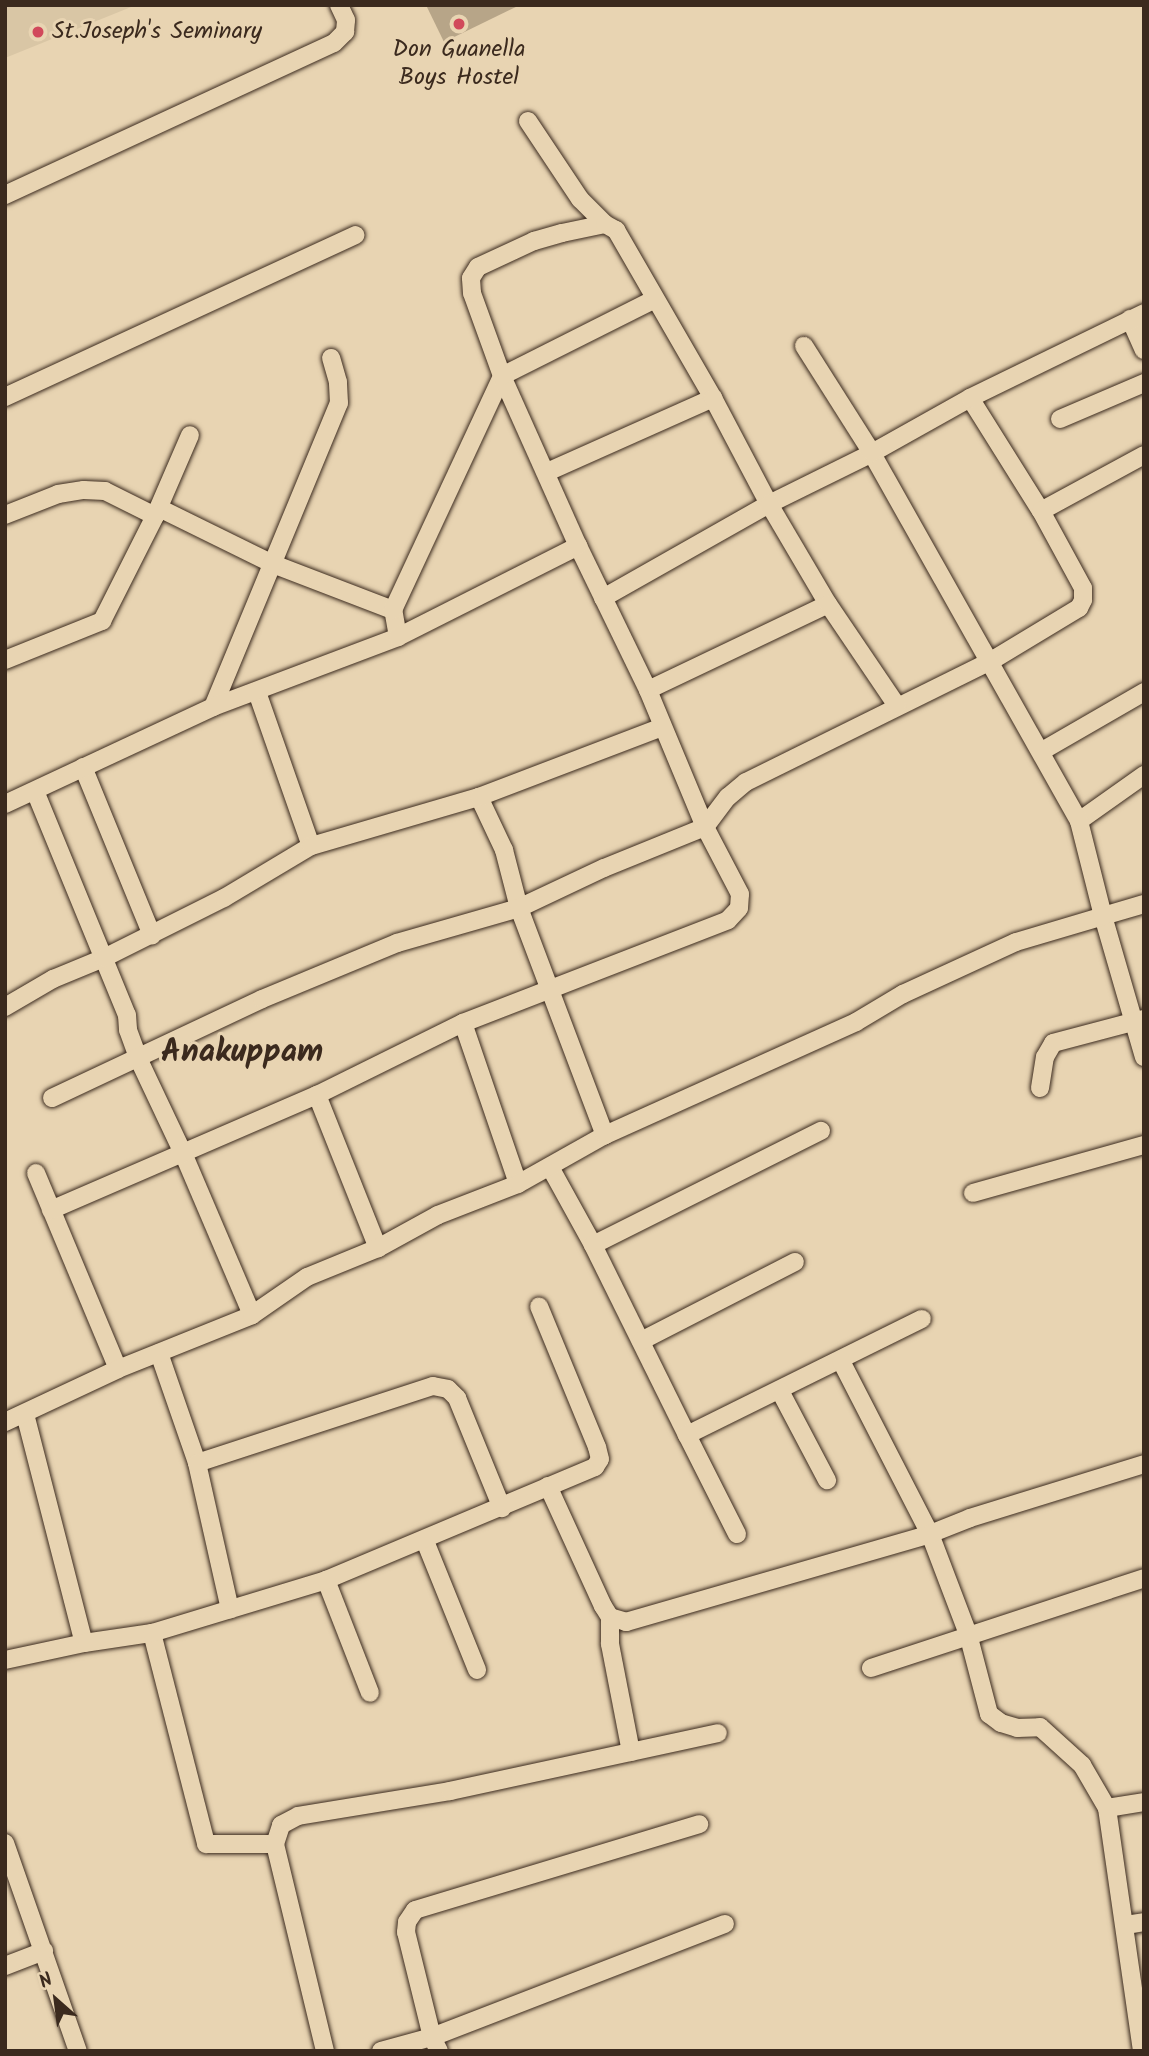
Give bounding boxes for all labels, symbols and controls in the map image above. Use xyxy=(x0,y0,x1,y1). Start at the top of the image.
marker: Don Guanella Boys Hostel xyxy=(451,16,467,32)
place label: St.Joseph's Seminary xyxy=(52,18,262,46)
marker: St.Joseph's Seminary xyxy=(30,24,46,40)
place label: Don Guanella Boys Hostel xyxy=(393,36,525,92)
district label: Anakuppam xyxy=(161,1034,323,1072)
north arrow xyxy=(21,1965,91,2035)
text: N xyxy=(34,1965,58,1998)

